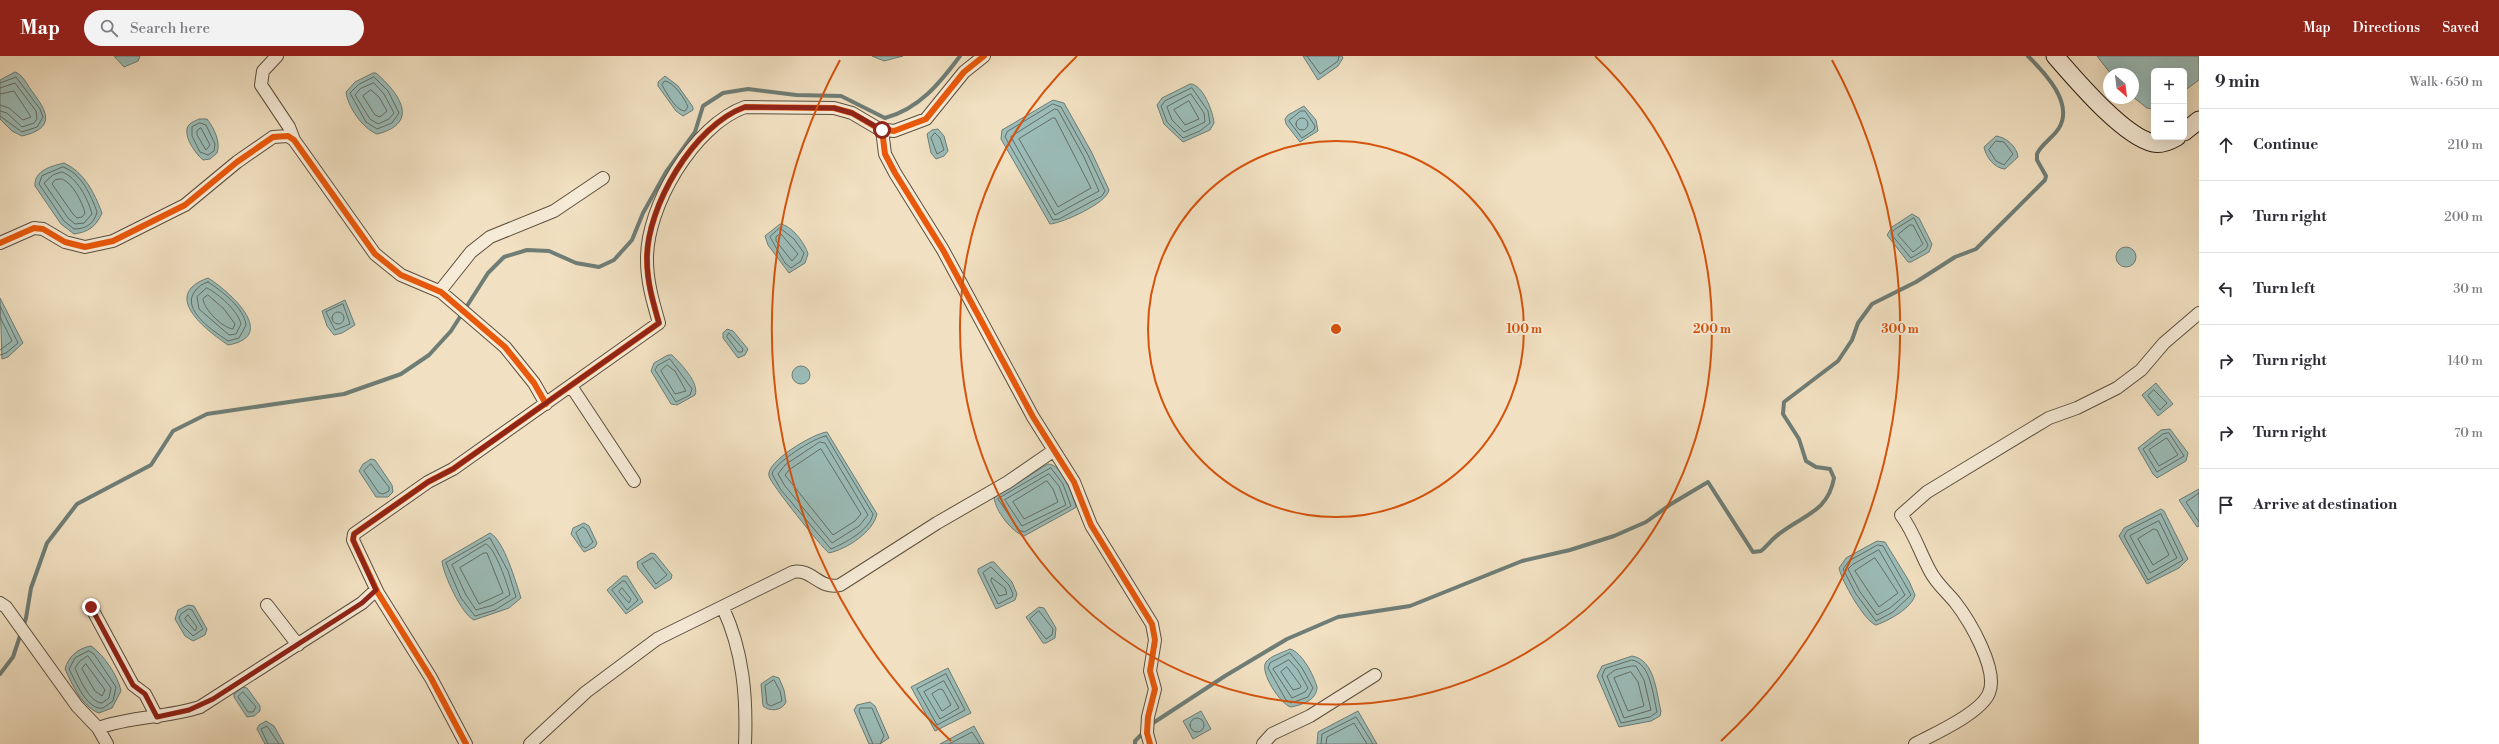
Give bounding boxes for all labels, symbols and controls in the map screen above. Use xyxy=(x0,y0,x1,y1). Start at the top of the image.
search box xyxy=(84,10,364,46)
text: Map xyxy=(20,16,60,40)
icon: search xyxy=(98,17,120,39)
text: Search here xyxy=(130,19,210,38)
text: Map xyxy=(2303,19,2331,37)
text: Directions xyxy=(2353,19,2420,37)
text: Saved xyxy=(2442,19,2479,37)
north arrow xyxy=(2103,68,2139,104)
map controls xyxy=(2151,68,2187,140)
button: + xyxy=(2151,68,2187,104)
text: 9 min xyxy=(2215,71,2260,93)
text: Walk · 650 m xyxy=(2410,74,2483,90)
button: − xyxy=(2151,104,2187,140)
route start xyxy=(873,121,891,139)
icon: ahead xyxy=(2215,134,2237,156)
text: Continue xyxy=(2253,135,2318,154)
text: 210 m xyxy=(2448,137,2483,153)
icon: right xyxy=(2215,206,2237,228)
text: Turn right xyxy=(2253,207,2327,226)
text: 200 m xyxy=(2444,209,2483,225)
icon: left xyxy=(2215,278,2237,300)
text: Turn left xyxy=(2253,279,2315,298)
text: 30 m xyxy=(2453,281,2483,297)
centre of rings xyxy=(1329,322,1343,336)
text: 100 m xyxy=(1506,322,1542,337)
text: 200 m xyxy=(1693,322,1731,337)
text: 300 m xyxy=(1881,322,1919,337)
icon: right xyxy=(2215,350,2237,372)
text: Turn right xyxy=(2253,351,2327,370)
text: 140 m xyxy=(2447,353,2483,369)
icon: right xyxy=(2215,422,2237,444)
text: Turn right xyxy=(2253,423,2327,442)
text: 70 m xyxy=(2454,425,2483,441)
icon: arrive xyxy=(2215,494,2237,516)
text: Arrive at destination xyxy=(2253,495,2397,514)
route end xyxy=(82,598,100,616)

